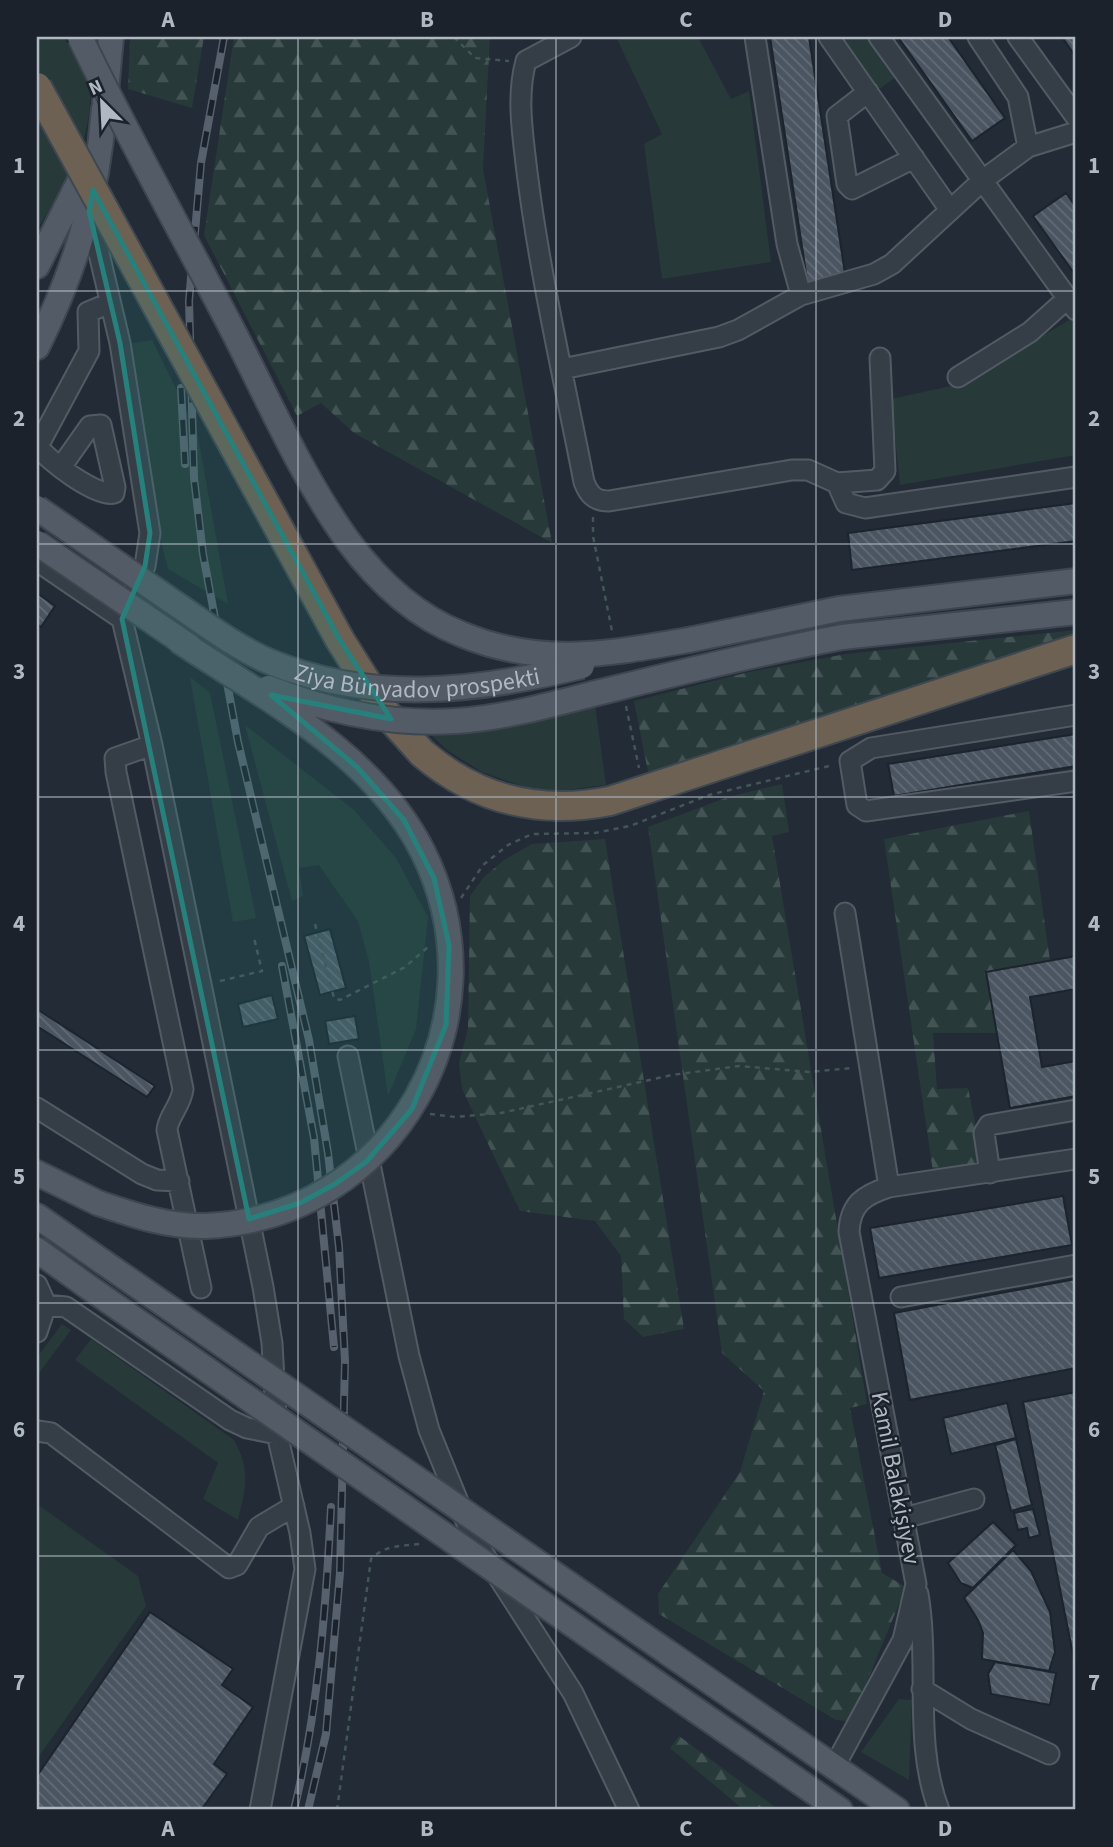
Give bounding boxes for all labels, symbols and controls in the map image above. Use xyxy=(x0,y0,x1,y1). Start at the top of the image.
text: A xyxy=(160,3,175,36)
text: B xyxy=(420,3,434,36)
text: C xyxy=(679,3,693,36)
text: D xyxy=(938,3,952,36)
north arrow xyxy=(66,66,136,136)
text: N xyxy=(84,73,107,103)
text: 1 xyxy=(13,149,25,182)
text: 1 xyxy=(1088,149,1100,182)
text: 2 xyxy=(13,402,25,435)
text: 2 xyxy=(1088,402,1100,435)
text: 3 xyxy=(13,655,25,688)
street label: Ziya Bünyadov prospekti xyxy=(290,655,543,707)
text: 3 xyxy=(1088,655,1100,688)
text: 4 xyxy=(13,907,25,940)
text: 4 xyxy=(1088,907,1100,940)
text: 5 xyxy=(13,1160,25,1193)
text: 5 xyxy=(1088,1160,1100,1193)
street label: Kamil Balakişiyev xyxy=(862,1389,929,1567)
text: 6 xyxy=(13,1413,25,1446)
text: 6 xyxy=(1088,1413,1100,1446)
text: 7 xyxy=(13,1666,25,1699)
text: 7 xyxy=(1088,1666,1100,1699)
text: A xyxy=(160,1812,175,1845)
text: B xyxy=(420,1812,434,1845)
text: C xyxy=(679,1812,693,1845)
text: D xyxy=(938,1812,952,1845)

